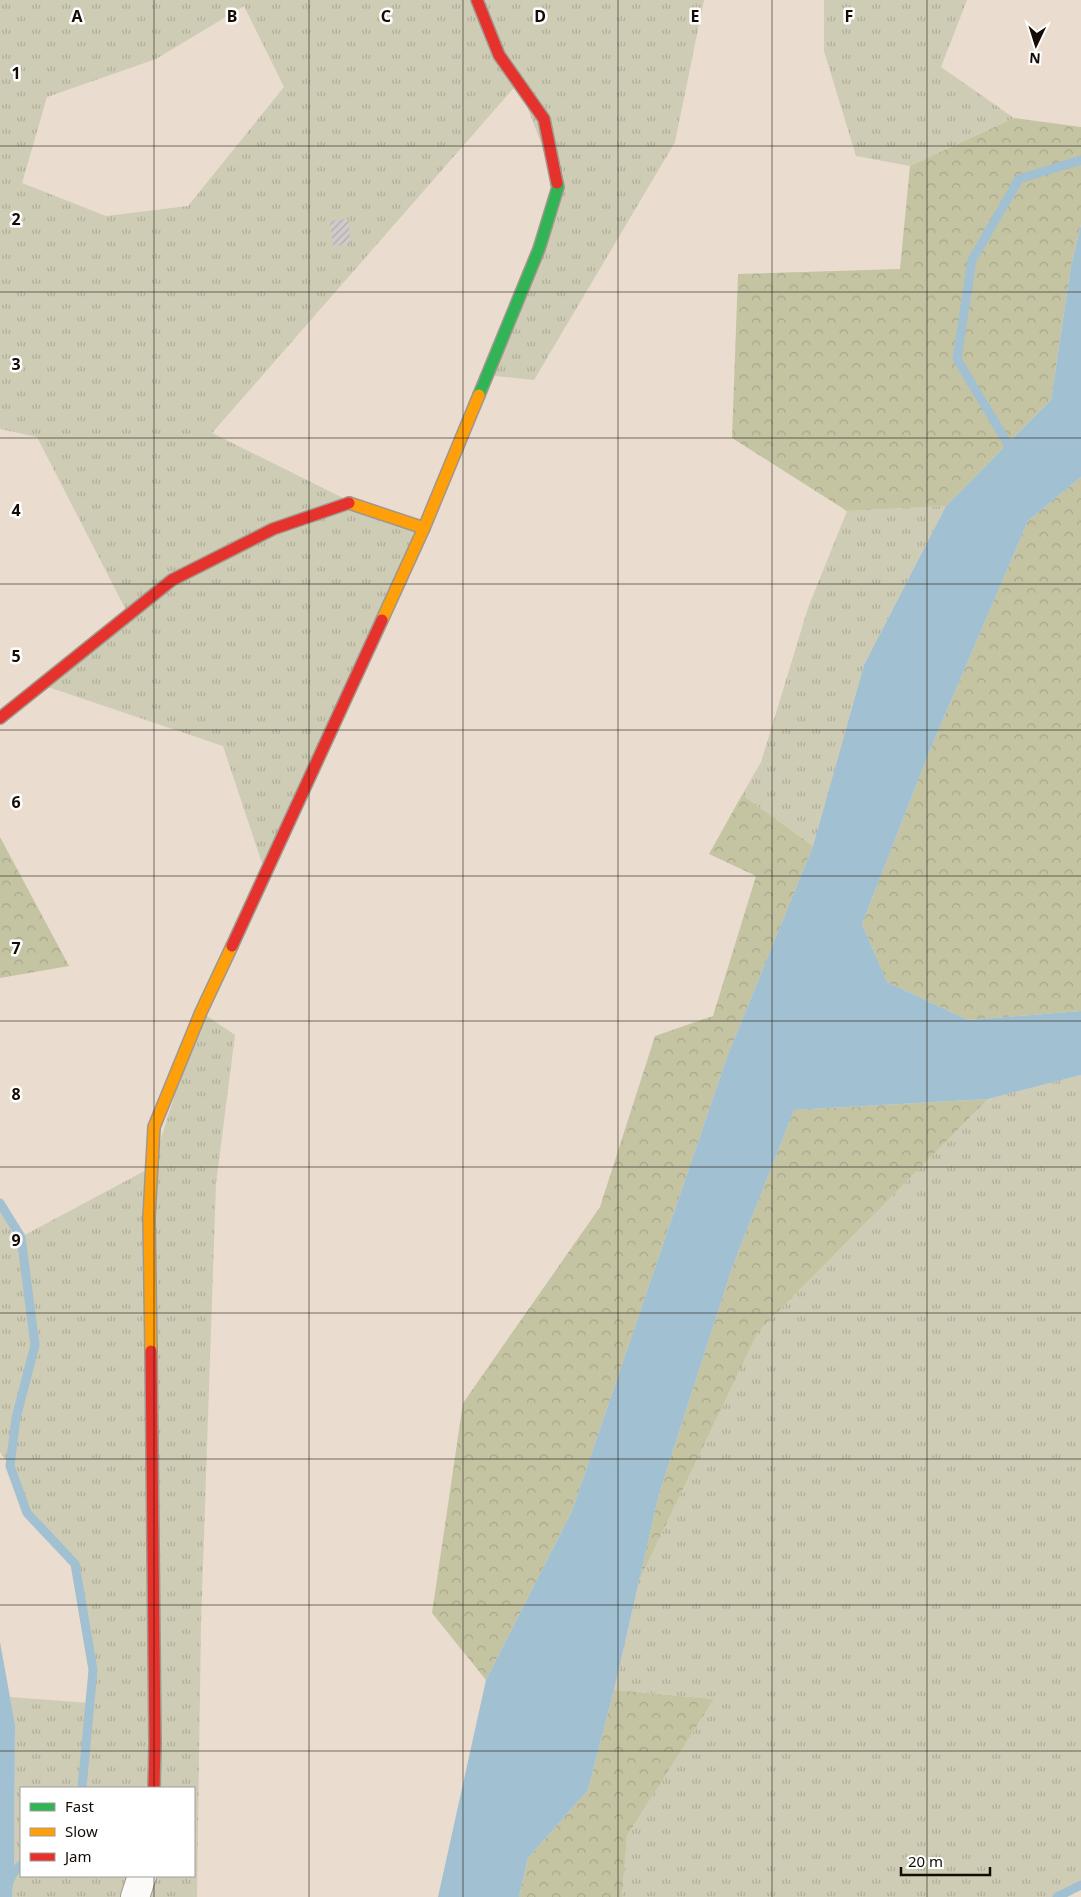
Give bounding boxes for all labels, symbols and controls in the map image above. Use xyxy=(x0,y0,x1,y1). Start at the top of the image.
text: A xyxy=(71,5,83,27)
text: B xyxy=(227,5,237,27)
text: C xyxy=(381,5,391,27)
text: D xyxy=(534,5,546,27)
text: E xyxy=(691,5,700,27)
text: F xyxy=(845,5,853,27)
north arrow xyxy=(1011,20,1061,70)
text: N xyxy=(1029,49,1041,68)
text: 1 xyxy=(11,62,21,84)
text: 2 xyxy=(11,208,21,230)
text: 3 xyxy=(11,353,21,375)
text: 4 xyxy=(11,499,21,521)
text: 5 xyxy=(11,645,21,667)
text: 6 xyxy=(11,791,21,813)
text: 7 xyxy=(11,937,21,959)
text: 8 xyxy=(11,1083,21,1105)
text: 9 xyxy=(11,1229,21,1251)
legend xyxy=(20,1787,195,1877)
text: Fast xyxy=(65,1796,94,1816)
text: Slow xyxy=(65,1821,98,1841)
scale bar xyxy=(901,1844,990,1876)
text: Jam xyxy=(63,1846,92,1866)
text: 20 m xyxy=(908,1851,943,1871)

